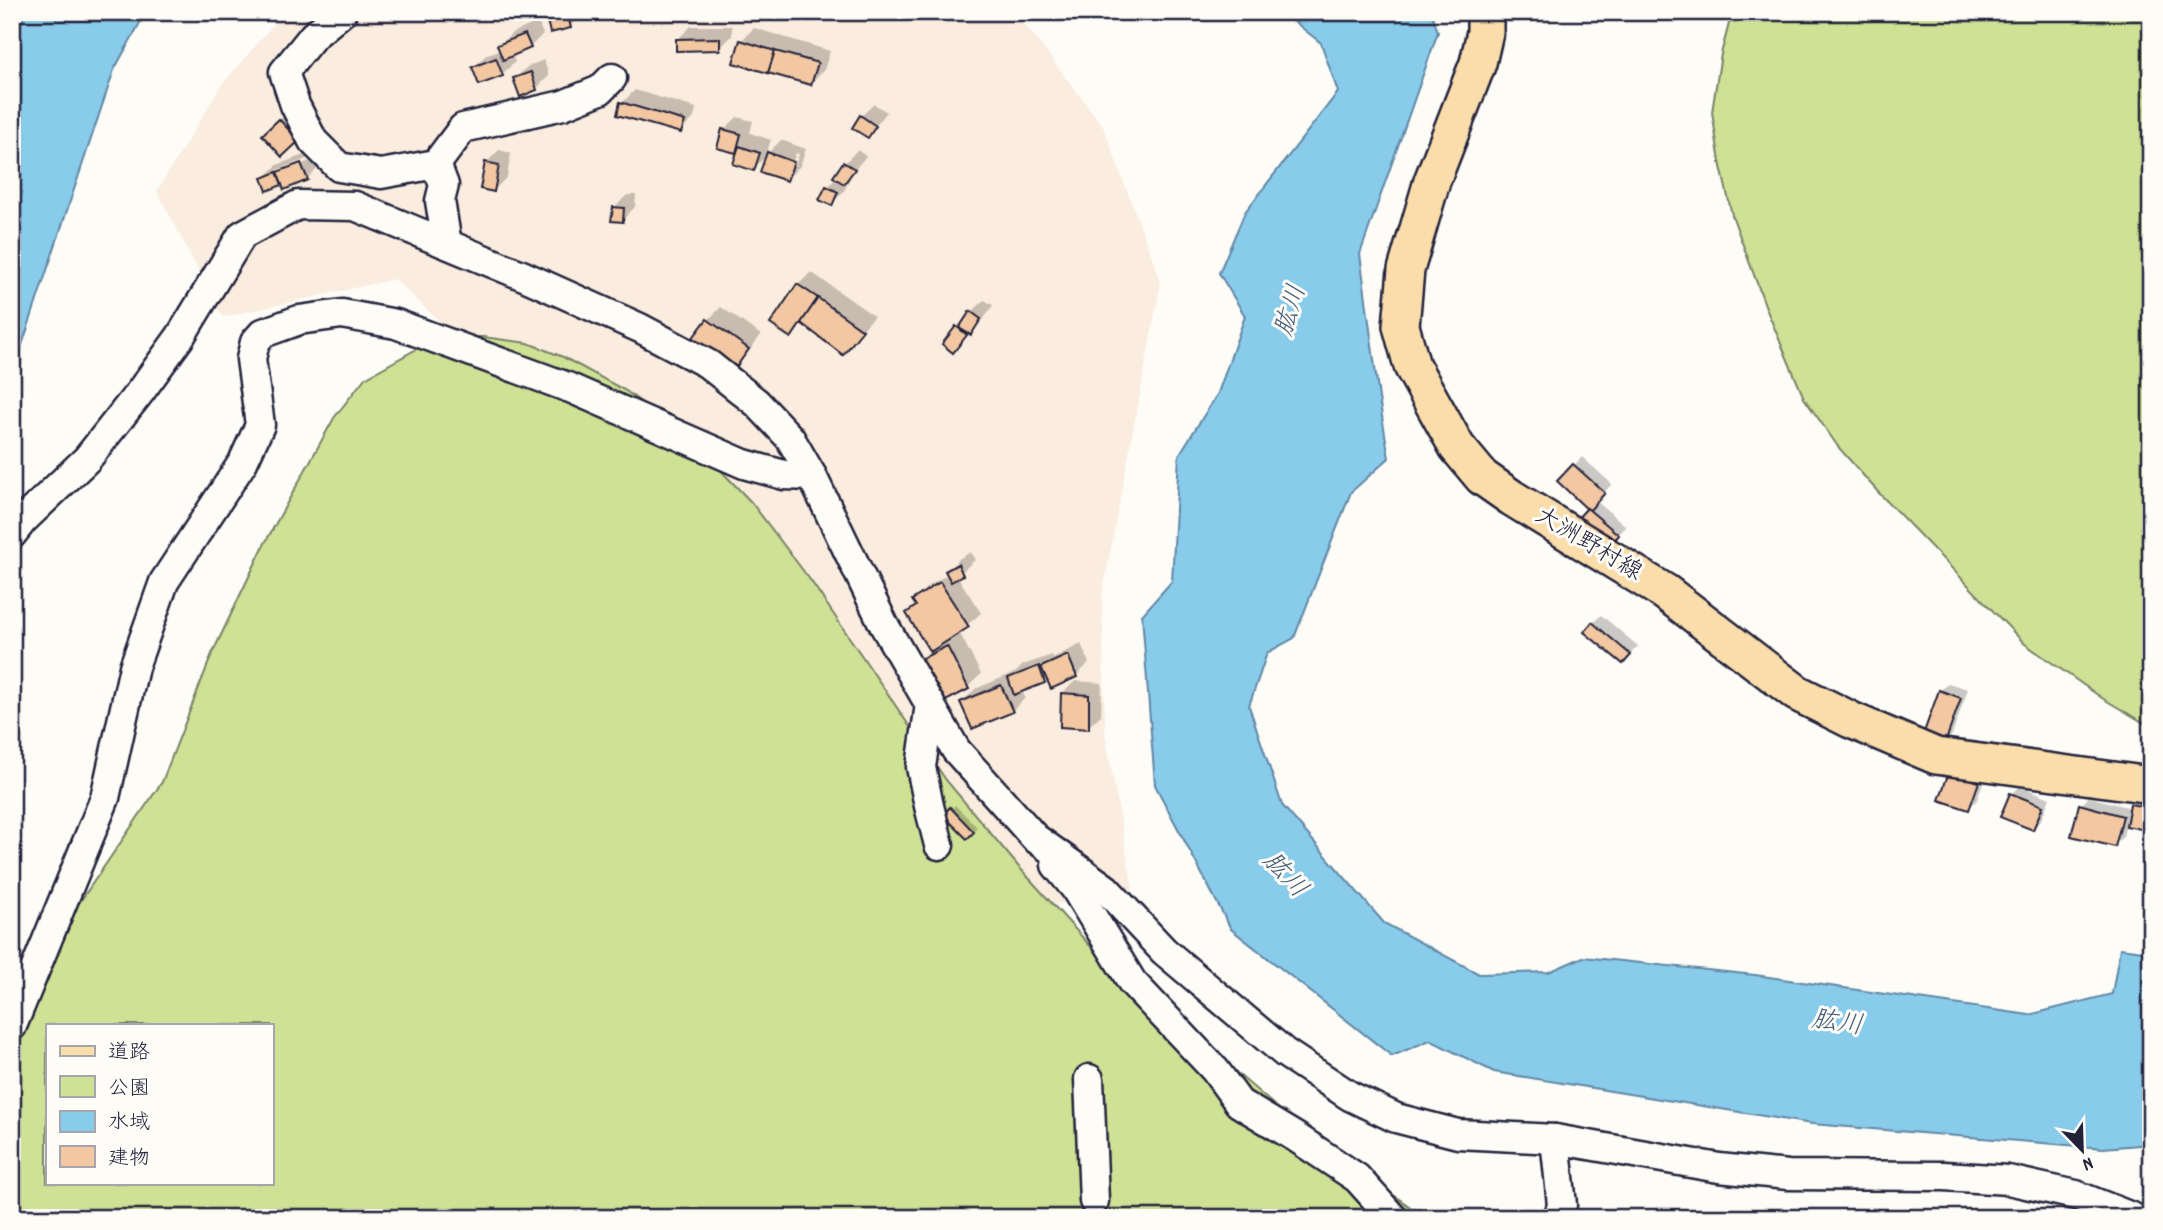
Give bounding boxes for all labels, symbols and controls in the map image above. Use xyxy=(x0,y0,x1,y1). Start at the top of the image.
water label: 肱川 xyxy=(1267,281,1317,341)
street label: 大洲野村線 xyxy=(1528,500,1648,590)
water label: 肱川 xyxy=(1253,844,1315,908)
water label: 肱川 xyxy=(1809,1002,1865,1046)
legend xyxy=(46,1024,273,1184)
text: 道路 xyxy=(108,1039,150,1069)
text: 公園 xyxy=(108,1075,150,1105)
text: 水域 xyxy=(108,1109,150,1139)
north arrow xyxy=(2048,1114,2118,1184)
text: 建物 xyxy=(108,1145,150,1175)
text: N xyxy=(2078,1148,2097,1177)

